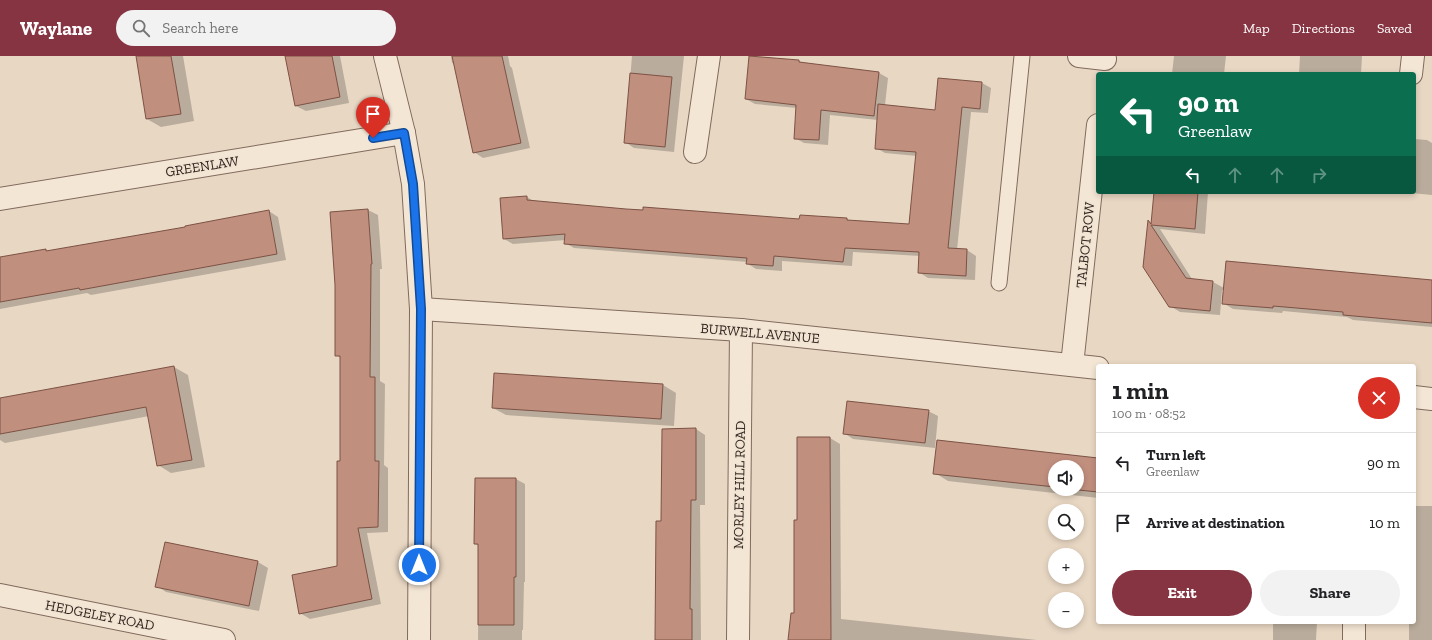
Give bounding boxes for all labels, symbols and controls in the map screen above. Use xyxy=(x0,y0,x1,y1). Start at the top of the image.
search box xyxy=(116,10,396,46)
text: Waylane xyxy=(20,17,92,40)
icon: search xyxy=(130,17,152,39)
text: Search here xyxy=(162,19,238,37)
text: Map xyxy=(1243,20,1270,37)
text: Directions xyxy=(1292,20,1355,37)
text: Saved xyxy=(1377,20,1412,37)
text: 90 m xyxy=(1178,86,1239,119)
icon: left xyxy=(1112,88,1164,140)
pin xyxy=(356,97,390,138)
icon: arrive xyxy=(362,103,384,125)
text: Greenlaw xyxy=(1178,120,1252,142)
street label: GREENLAW xyxy=(164,152,240,181)
icon: left xyxy=(1182,164,1204,186)
icon: ahead xyxy=(1224,164,1246,186)
icon: ahead xyxy=(1266,164,1288,186)
icon: right xyxy=(1308,164,1330,186)
street label: TALBOT ROW xyxy=(1073,201,1098,289)
street label: BURWELL AVENUE xyxy=(700,320,820,347)
text: 1 min xyxy=(1112,376,1169,405)
button: close xyxy=(1358,377,1400,419)
text: 100 m · 08:52 xyxy=(1112,406,1186,421)
street label: MORLEY HILL ROAD xyxy=(730,421,749,549)
text: Turn left xyxy=(1146,446,1206,464)
icon: left xyxy=(1112,452,1134,474)
text: 90 m xyxy=(1367,454,1400,472)
map controls xyxy=(1048,460,1084,628)
button: sound xyxy=(1048,460,1084,496)
text: Greenlaw xyxy=(1146,464,1200,479)
button: search xyxy=(1048,504,1084,540)
icon: arrive xyxy=(1112,512,1134,534)
text: Arrive at destination xyxy=(1146,514,1285,532)
text: 10 m xyxy=(1369,514,1400,532)
position arrow xyxy=(398,544,440,586)
button: + xyxy=(1048,548,1084,584)
button: Exit xyxy=(1112,570,1252,616)
button: Share xyxy=(1260,570,1400,616)
button: − xyxy=(1048,592,1084,628)
street label: HEDGELEY ROAD xyxy=(44,597,156,634)

